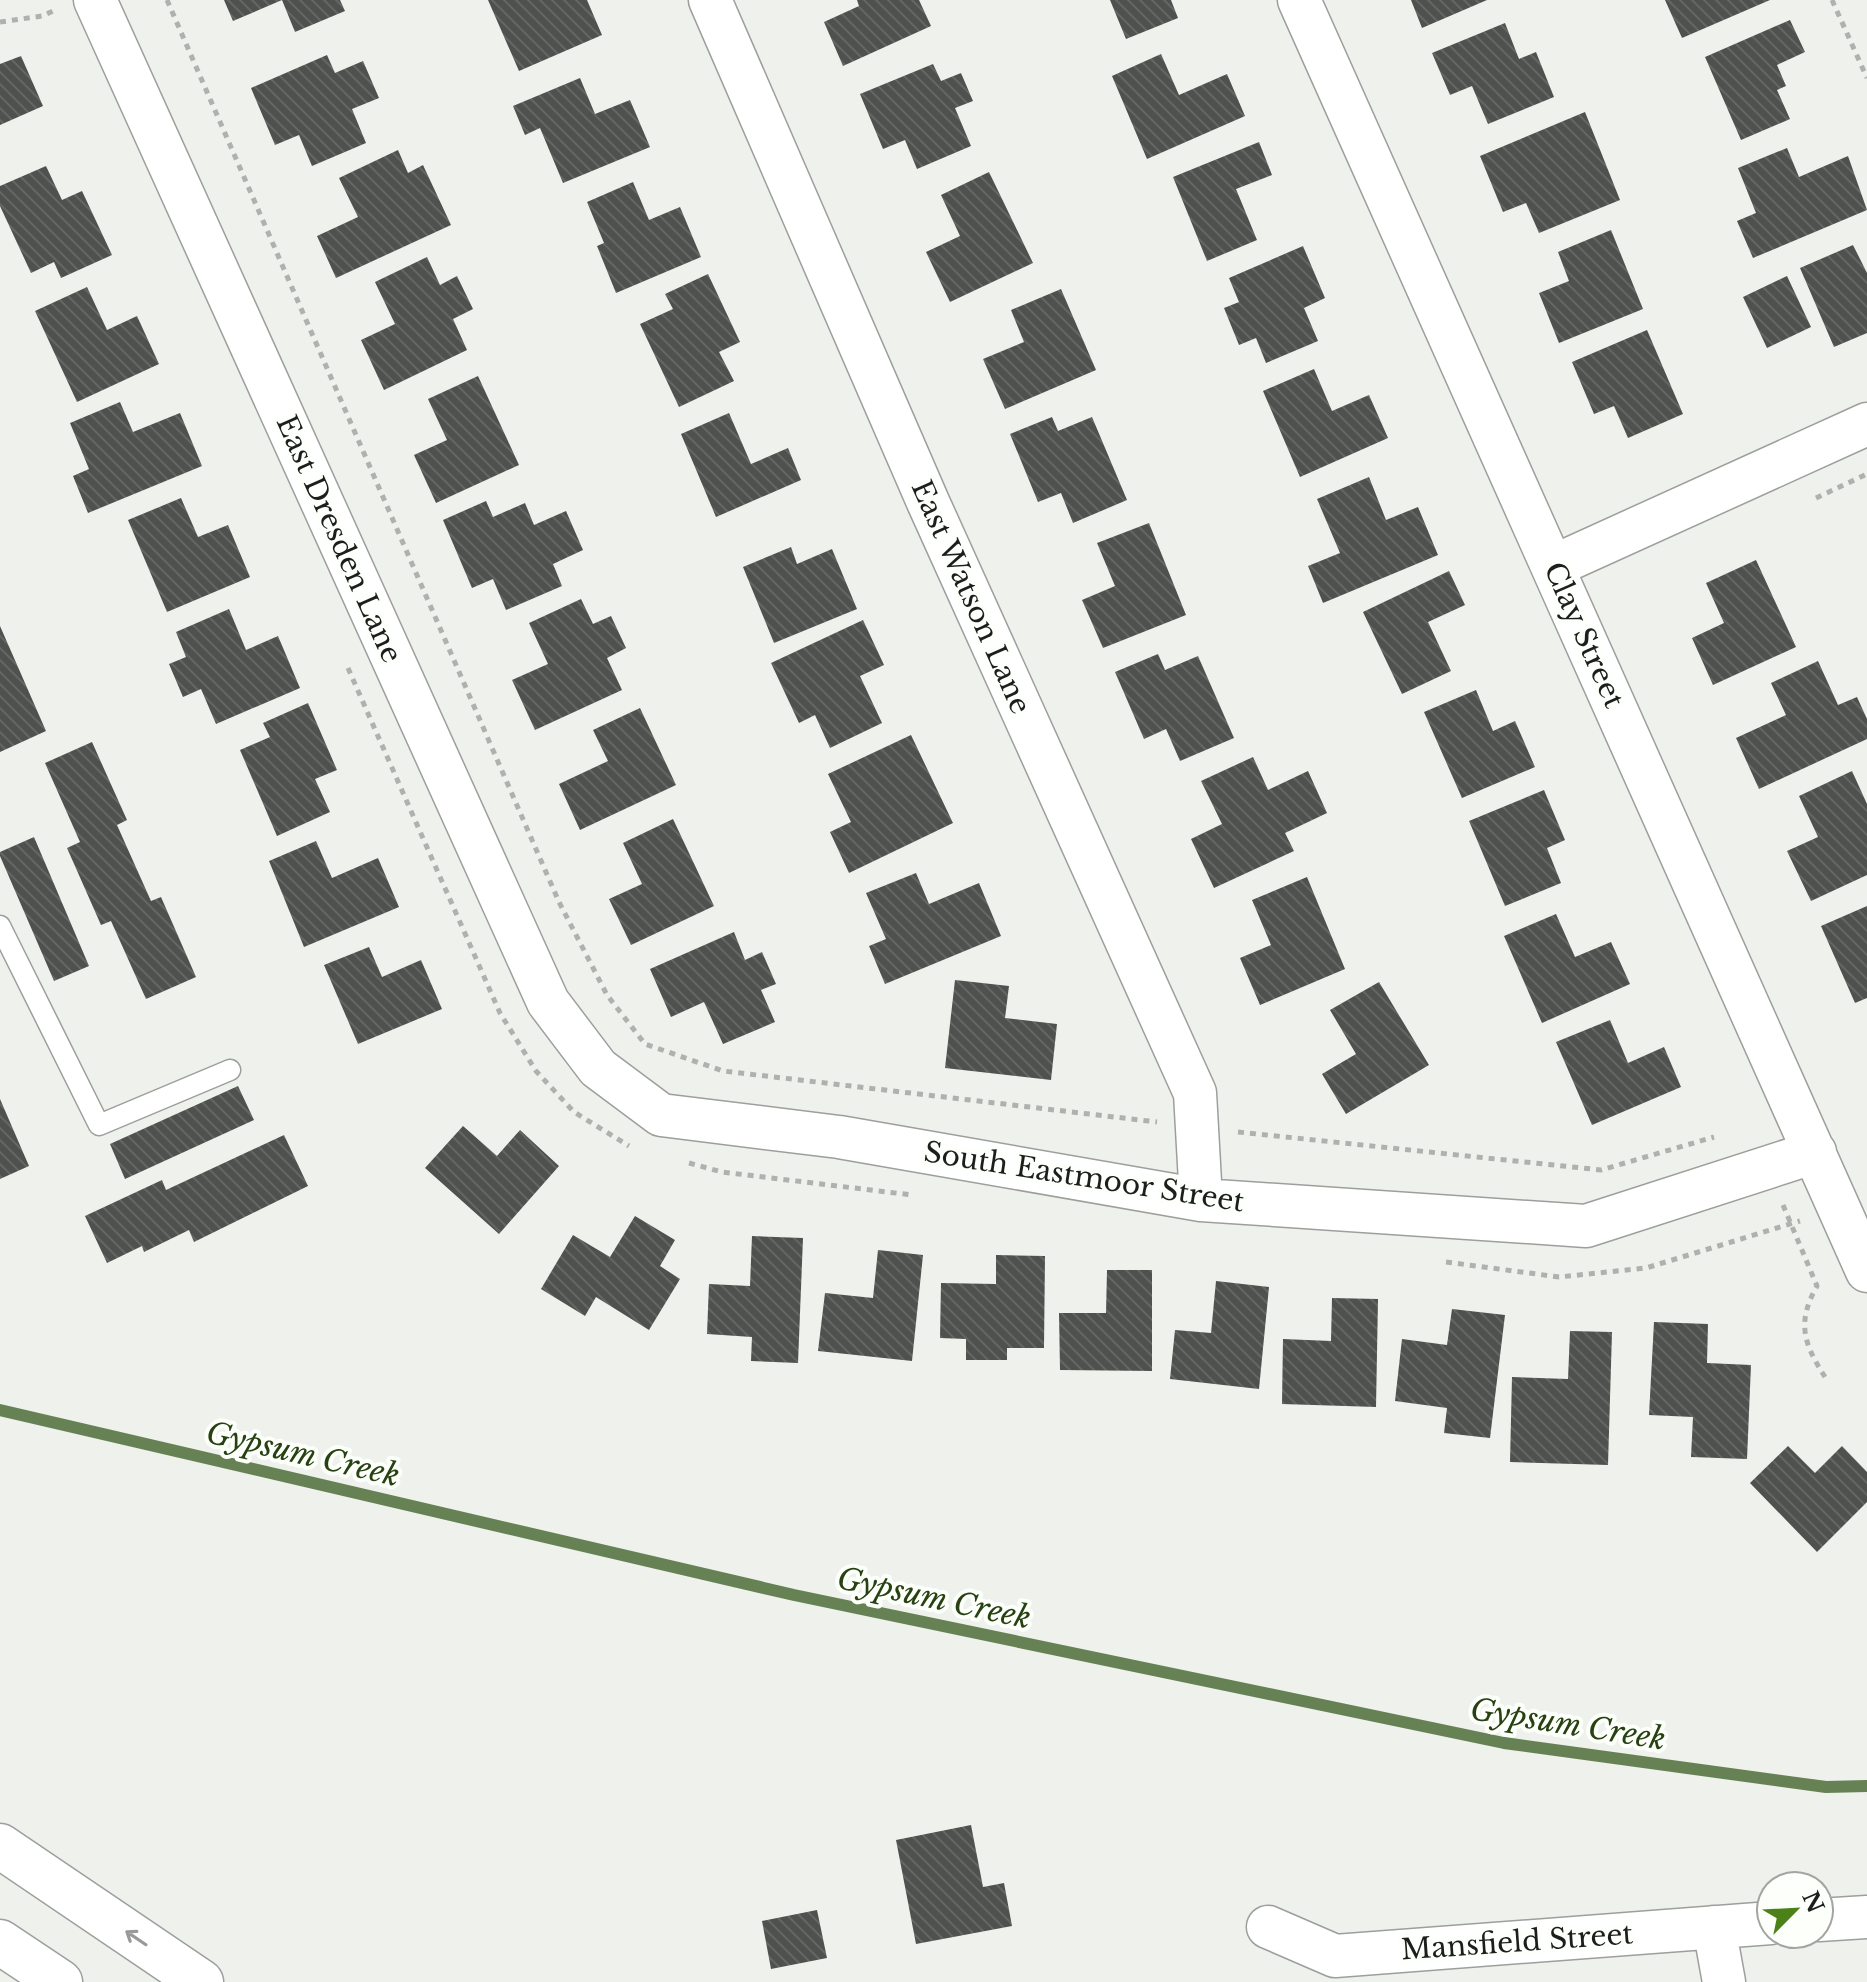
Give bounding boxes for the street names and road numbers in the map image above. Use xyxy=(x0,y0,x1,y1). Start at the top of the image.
street label: East Dresden Lane xyxy=(269,410,409,668)
street label: East Watson Lane xyxy=(904,475,1038,719)
street label: Clay Street xyxy=(1536,557,1632,714)
street label: South Eastmoor Street xyxy=(921,1134,1247,1220)
street label: Mansfield Street xyxy=(1400,1916,1635,1968)

